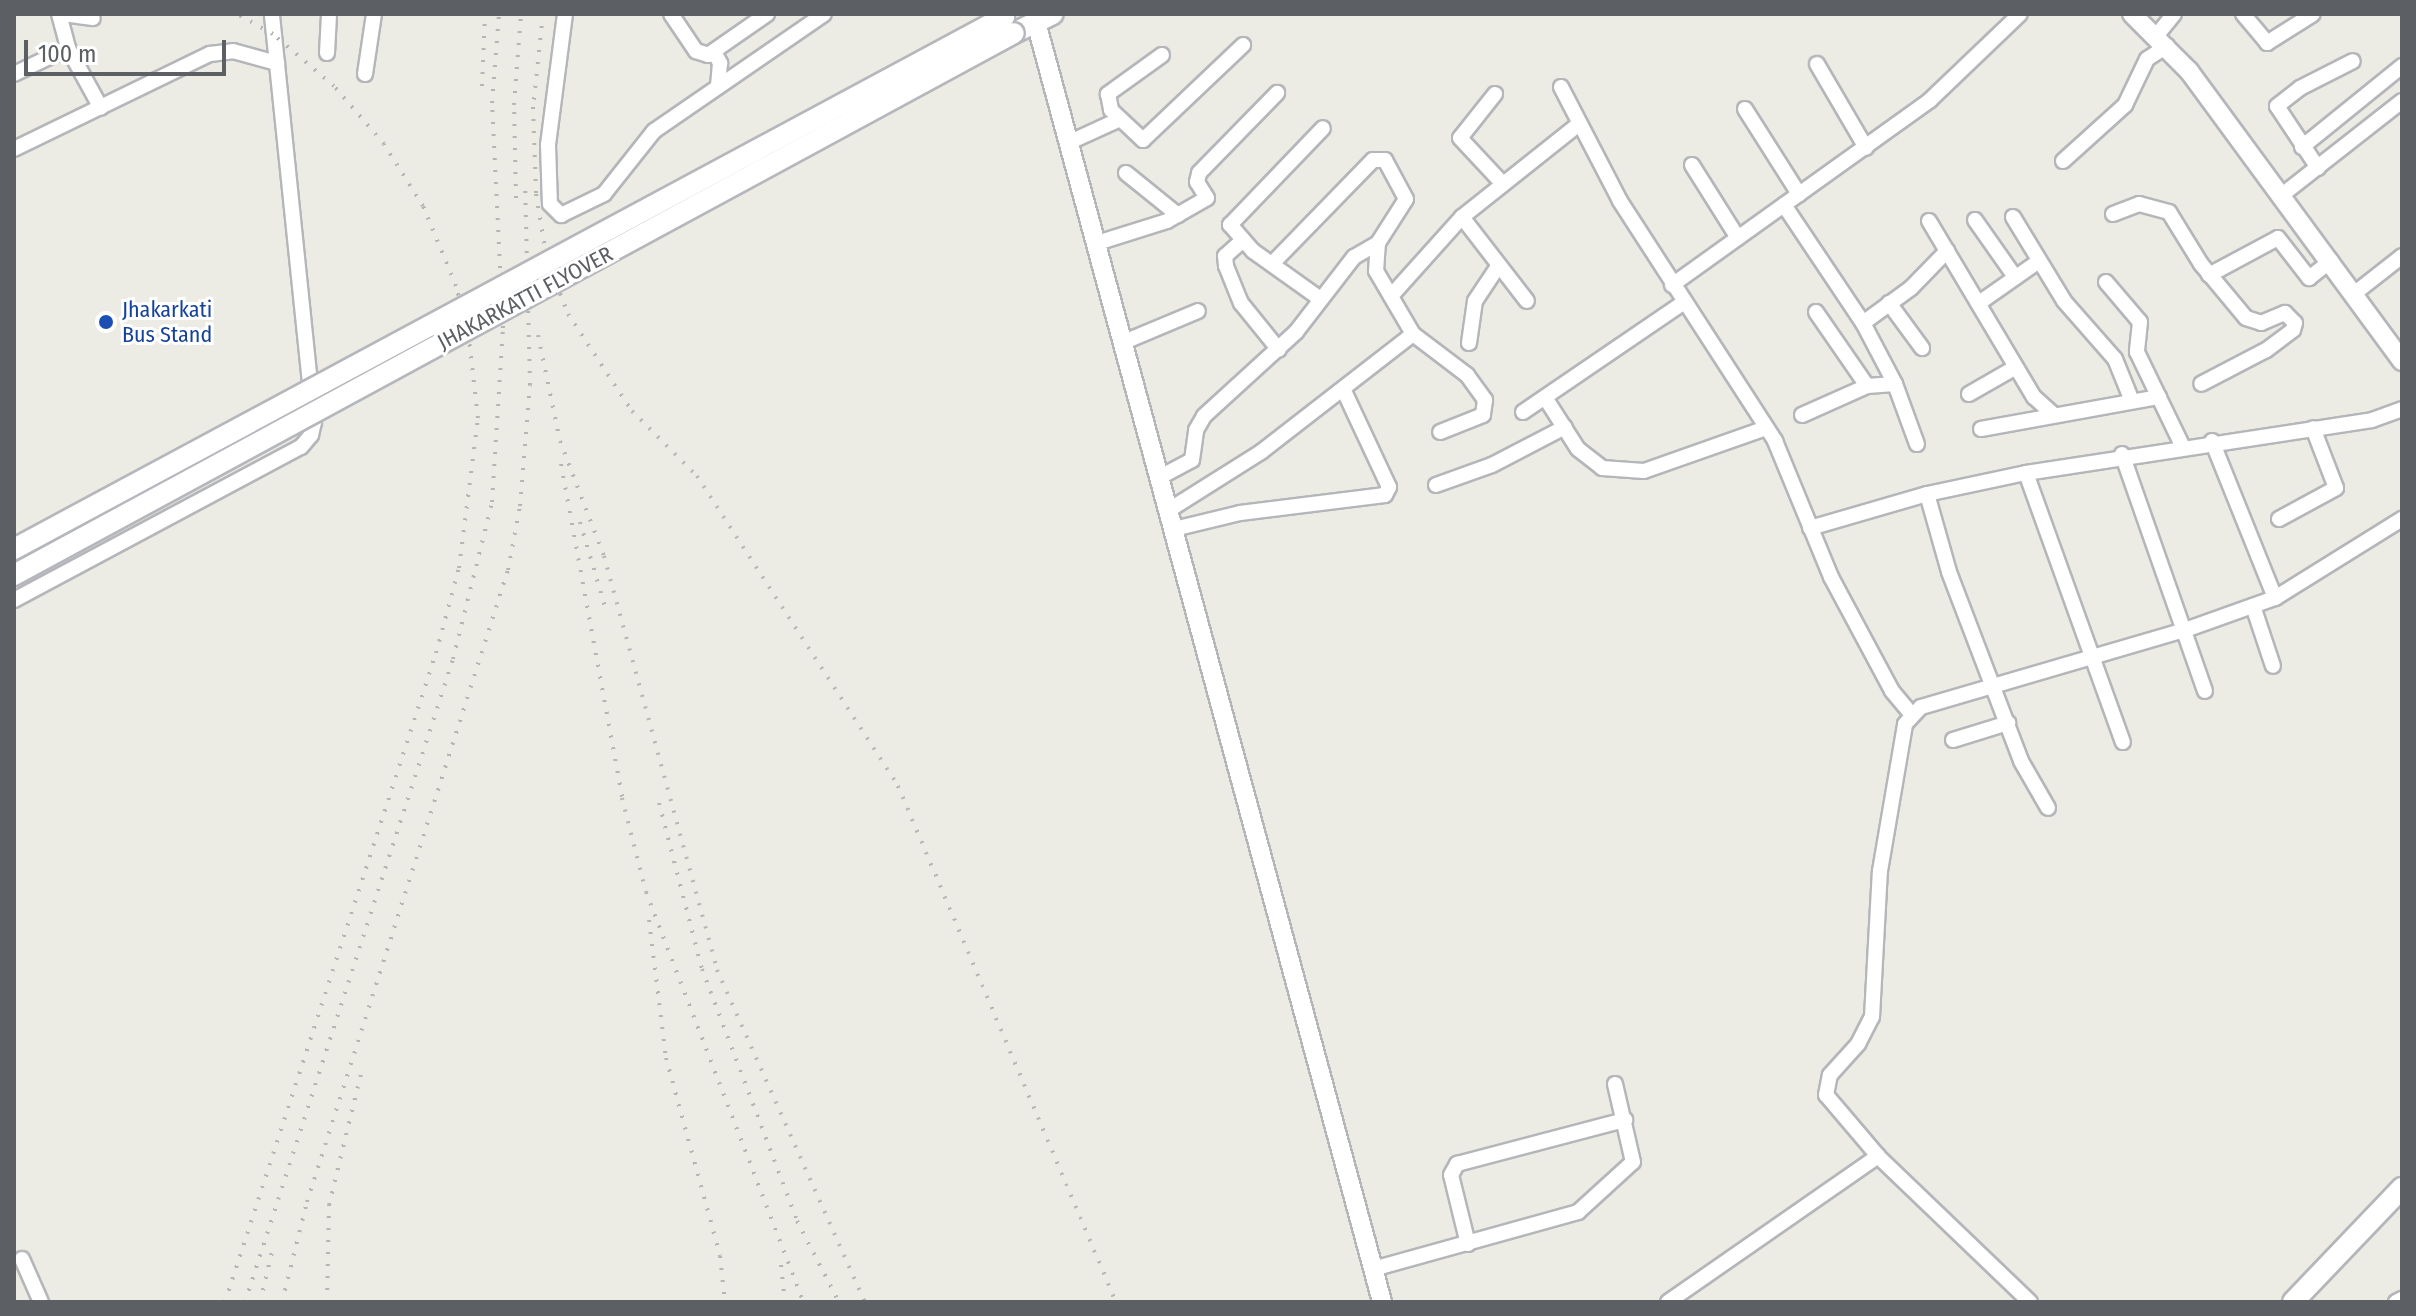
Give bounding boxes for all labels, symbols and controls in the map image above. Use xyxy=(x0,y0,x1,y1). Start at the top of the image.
scale bar xyxy=(28,24,230,74)
text: 100 m xyxy=(38,40,96,68)
street label: JHAKARKATTI FLYOVER xyxy=(433,241,617,355)
place label: Jhakarkati Bus Stand xyxy=(122,296,212,348)
marker: Jhakarkati Bus Stand xyxy=(97,313,115,331)

